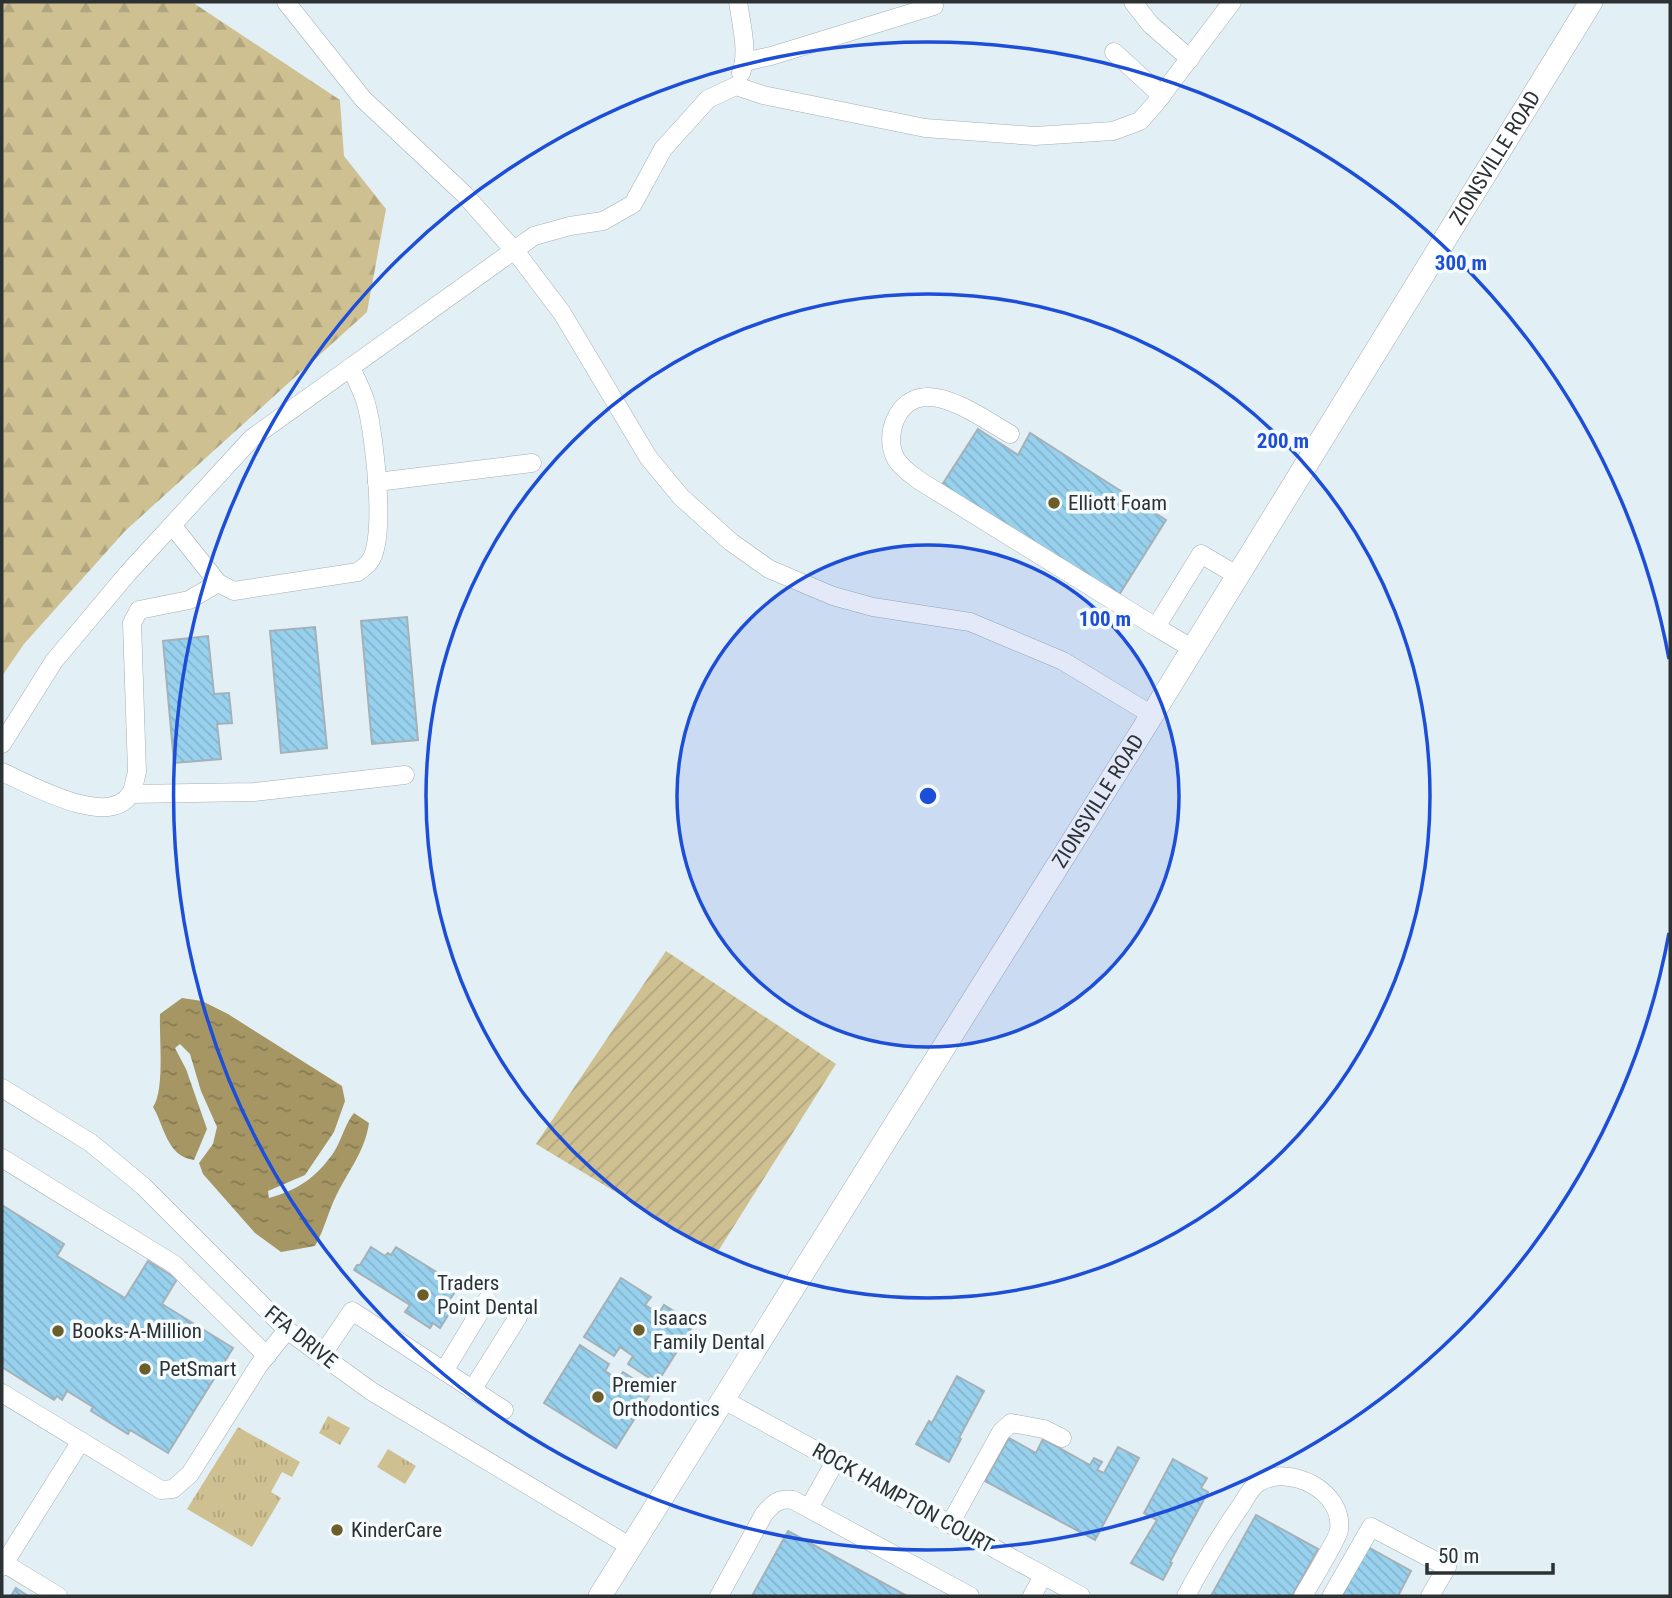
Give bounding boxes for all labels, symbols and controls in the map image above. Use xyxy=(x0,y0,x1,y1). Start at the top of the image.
street label: ZIONSVILLE ROAD xyxy=(1445,86,1545,229)
text: 300 m xyxy=(1435,251,1487,275)
text: 200 m xyxy=(1257,429,1309,453)
place label: Elliott Foam xyxy=(1068,491,1167,515)
marker: Elliott Foam xyxy=(1046,495,1062,511)
text: 100 m xyxy=(1079,607,1131,631)
street label: ZIONSVILLE ROAD xyxy=(1047,730,1149,872)
centre of rings xyxy=(916,784,940,808)
place label: Traders Point Dental xyxy=(437,1271,538,1319)
marker: Traders Point Dental xyxy=(415,1287,431,1303)
street label: FFA DRIVE xyxy=(260,1301,342,1373)
place label: Isaacs Family Dental xyxy=(653,1306,765,1354)
place label: Books-A-Million xyxy=(72,1319,202,1343)
marker: Isaacs Family Dental xyxy=(631,1322,647,1338)
marker: Books-A-Million xyxy=(50,1323,66,1339)
place label: PetSmart xyxy=(159,1357,236,1381)
marker: PetSmart xyxy=(137,1361,153,1377)
place label: Premier Orthodontics xyxy=(612,1373,720,1421)
marker: Premier Orthodontics xyxy=(590,1389,606,1405)
street label: ROCK HAMPTON COURT xyxy=(808,1438,998,1558)
place label: KinderCare xyxy=(351,1518,442,1542)
marker: KinderCare xyxy=(329,1522,345,1538)
scale bar xyxy=(1427,1532,1553,1576)
text: 50 m xyxy=(1438,1544,1479,1568)

